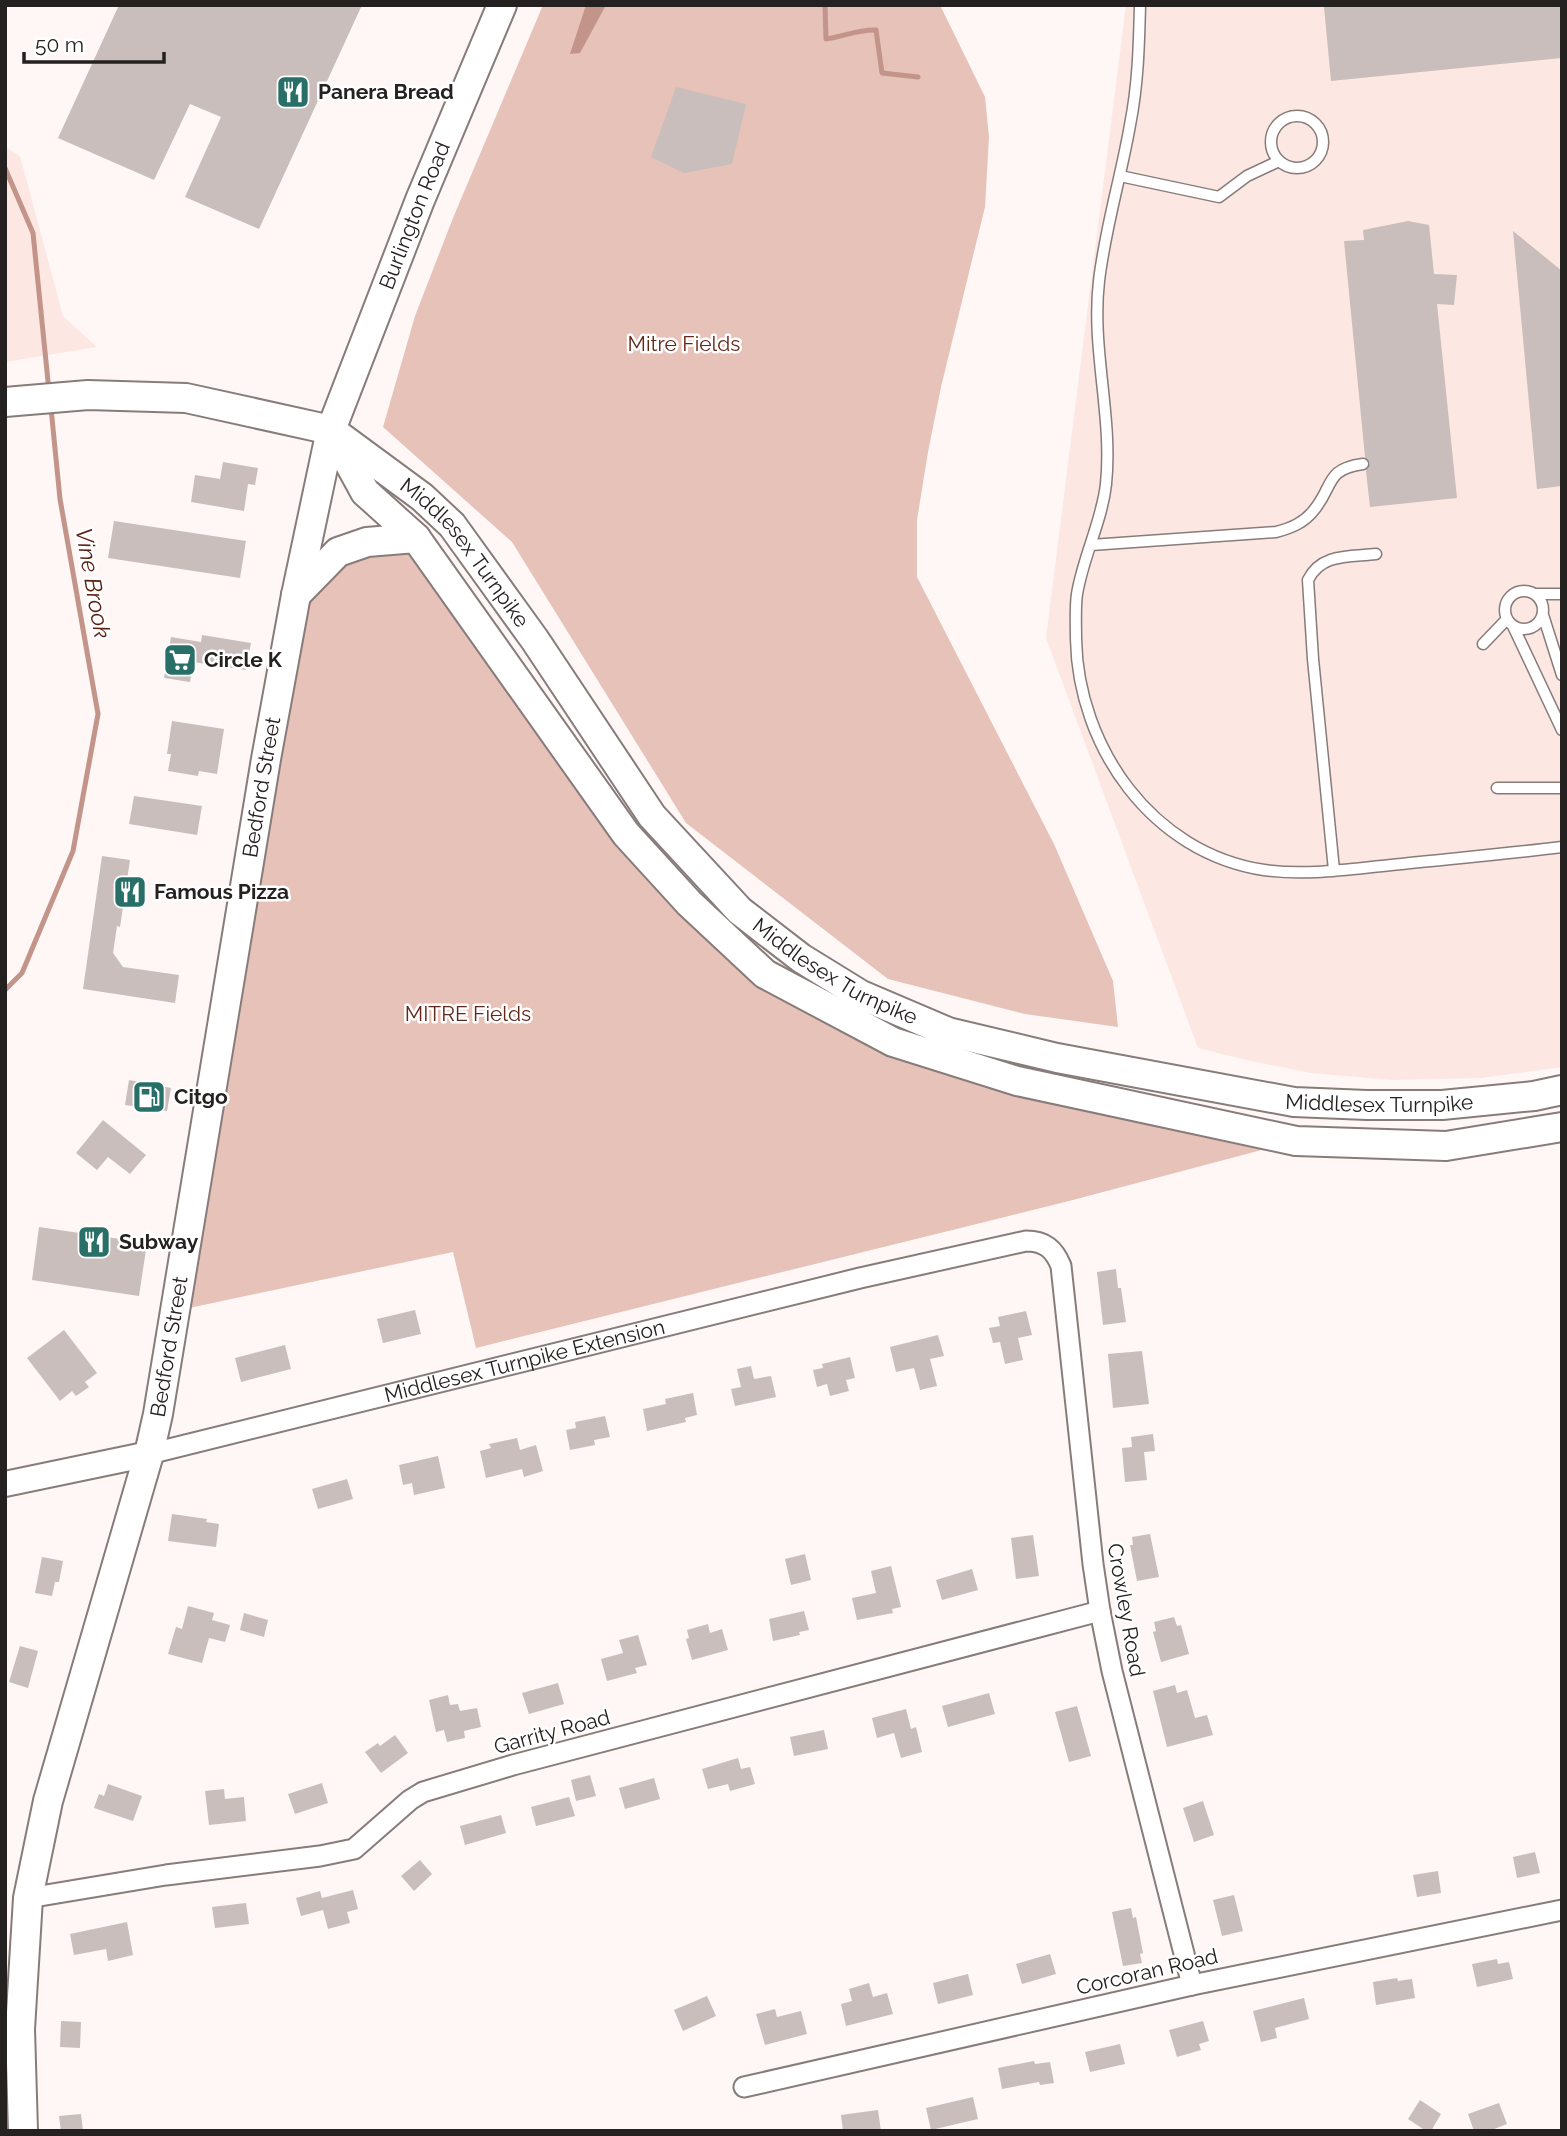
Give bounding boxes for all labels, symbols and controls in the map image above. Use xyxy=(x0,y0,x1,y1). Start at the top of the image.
scale bar xyxy=(24,21,164,65)
text: 50 m xyxy=(35,32,84,57)
restaurant icon: Panera Bread xyxy=(274,73,312,111)
place label: Panera Bread xyxy=(318,79,454,104)
street label: Burlington Road xyxy=(374,138,455,293)
park label: Mitre Fields xyxy=(628,331,740,356)
street label: Middlesex Turnpike xyxy=(396,472,535,632)
water label: Vine Brook xyxy=(71,526,116,640)
supermarket icon: Circle K xyxy=(161,641,199,679)
place label: Circle K xyxy=(204,647,283,672)
street label: Bedford Street xyxy=(237,715,285,859)
restaurant icon: Famous Pizza xyxy=(111,873,149,911)
place label: Famous Pizza xyxy=(154,879,289,904)
street label: Middlesex Turnpike xyxy=(748,913,921,1030)
park label: MITRE Fields xyxy=(405,1001,531,1026)
fuel station icon: Citgo xyxy=(130,1078,168,1116)
place label: Citgo xyxy=(174,1084,228,1109)
street label: Middlesex Turnpike xyxy=(1285,1089,1474,1117)
restaurant icon: Subway xyxy=(75,1223,113,1261)
place label: Subway xyxy=(119,1229,199,1254)
street label: Bedford Street xyxy=(145,1274,193,1419)
street label: Middlesex Turnpike Extension xyxy=(382,1314,667,1407)
street label: Crowley Road xyxy=(1102,1541,1151,1679)
street label: Garrity Road xyxy=(491,1704,613,1759)
street label: Corcoran Road xyxy=(1074,1943,1220,2000)

